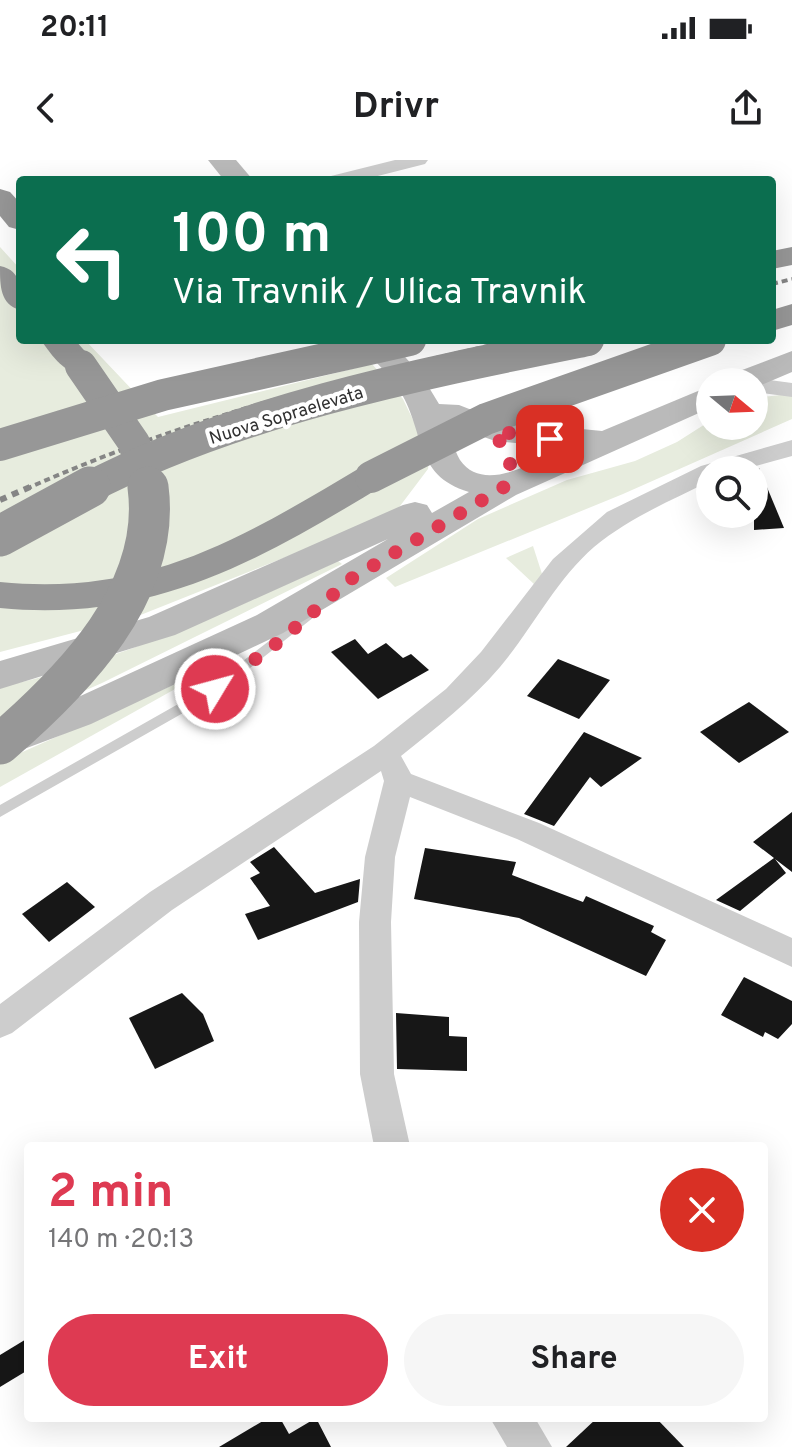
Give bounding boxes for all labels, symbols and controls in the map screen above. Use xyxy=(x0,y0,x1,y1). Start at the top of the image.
text: 20:11 xyxy=(40,10,109,47)
text: Drivr xyxy=(353,85,439,131)
icon: back xyxy=(24,86,68,130)
icon: share xyxy=(724,86,768,130)
text: 100 m xyxy=(172,202,331,272)
icon: left xyxy=(40,208,144,312)
text: Via Travnik / Ulica Travnik xyxy=(172,271,587,317)
north arrow xyxy=(696,368,768,440)
map controls xyxy=(696,368,768,528)
street label: Nuova Sopraelevata xyxy=(207,382,366,451)
pin xyxy=(516,405,584,473)
icon: arrive xyxy=(528,417,572,461)
button: search xyxy=(696,456,768,528)
position arrow xyxy=(173,647,257,731)
text: 2 min xyxy=(48,1164,173,1224)
button: close xyxy=(660,1168,744,1252)
text: 140 m · 20:13 xyxy=(48,1224,194,1257)
button: Exit xyxy=(48,1314,388,1406)
button: Share xyxy=(404,1314,744,1406)

